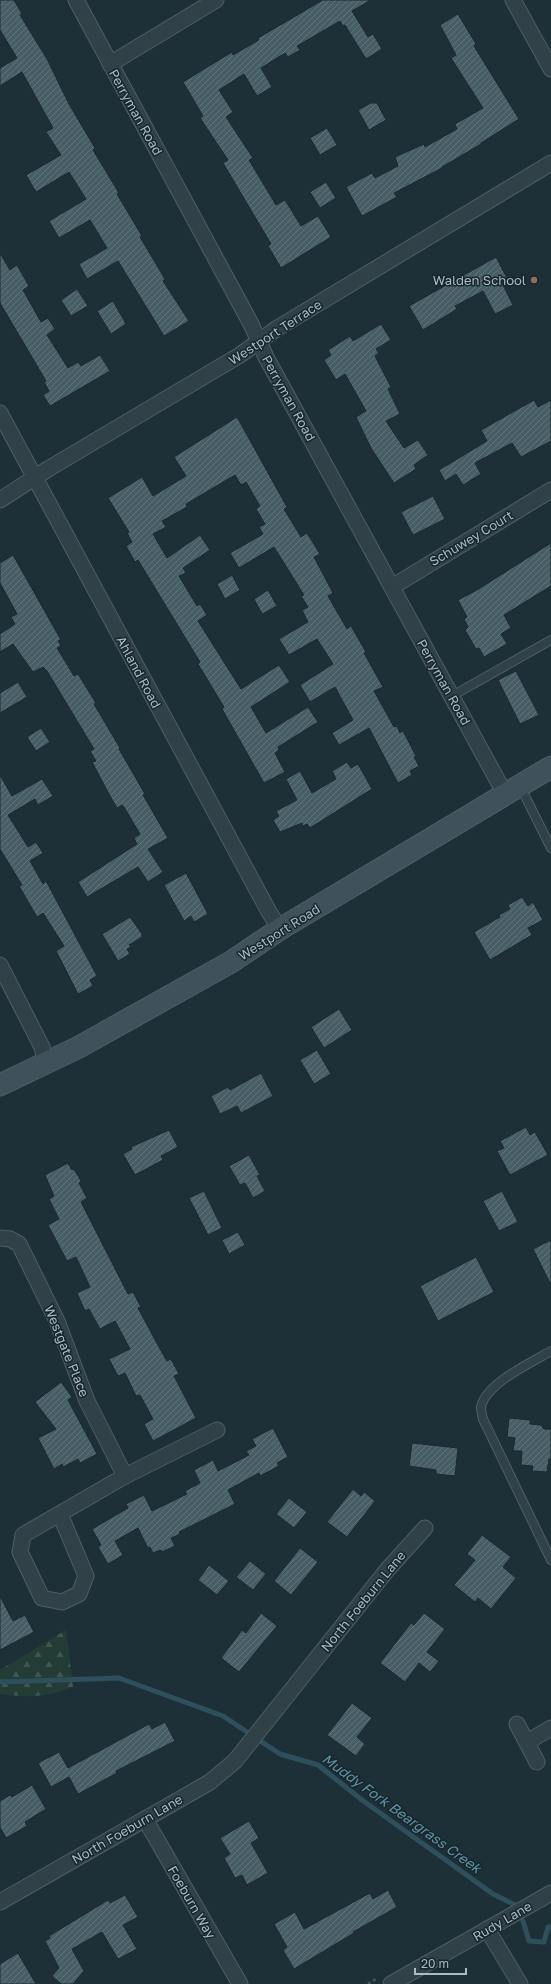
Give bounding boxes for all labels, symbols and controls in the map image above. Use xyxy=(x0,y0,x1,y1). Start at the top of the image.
street label: Perryman Road xyxy=(106,66,166,158)
place label: Walden School xyxy=(433,272,526,288)
marker: Walden School xyxy=(529,275,539,285)
street label: Westport Terrace xyxy=(226,296,324,368)
street label: Perryman Road xyxy=(259,352,319,444)
street label: Schuwey Court xyxy=(426,507,516,569)
street label: Ahland Road xyxy=(113,633,165,711)
street label: Perryman Road xyxy=(414,636,474,728)
street label: Westport Road xyxy=(235,901,323,963)
street label: Westgate Place xyxy=(41,1303,93,1399)
street label: North Foeburn Lane xyxy=(317,1547,409,1655)
water label: Muddy Fork Beargrass Creek xyxy=(319,1750,487,1878)
street label: North Foeburn Lane xyxy=(69,1791,185,1867)
street label: Foeburn Way xyxy=(165,1863,220,1942)
street label: Rudy Lane xyxy=(470,1898,534,1944)
scale bar xyxy=(415,1950,466,1976)
text: 20 m xyxy=(421,1956,449,1971)

